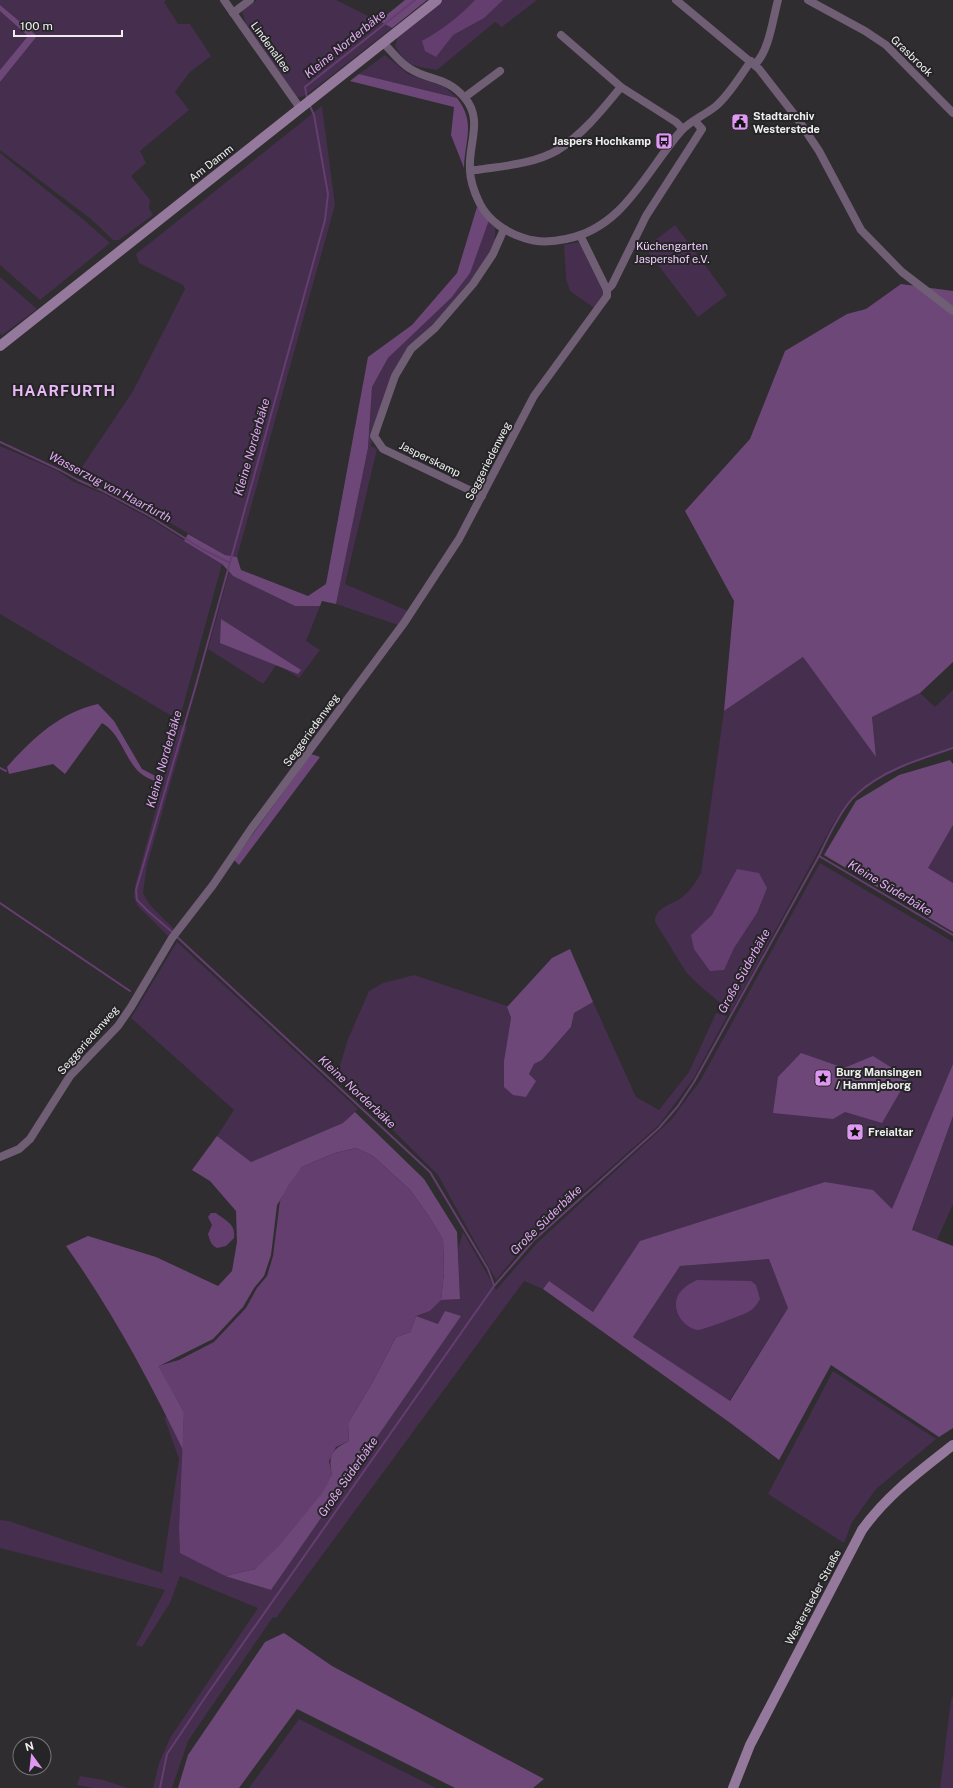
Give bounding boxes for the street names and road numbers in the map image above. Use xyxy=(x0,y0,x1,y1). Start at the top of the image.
street label: Lindenallee xyxy=(249,19,293,75)
street label: Grasbrook xyxy=(889,33,935,79)
street label: Am Damm xyxy=(187,142,235,184)
street label: Seggeriedenweg xyxy=(463,419,513,502)
street label: Jasperskamp xyxy=(397,439,463,479)
street label: Seggeriedenweg xyxy=(281,691,341,769)
street label: Seggeriedenweg xyxy=(55,1003,121,1077)
street label: Westersteder Straße xyxy=(783,1547,843,1647)

